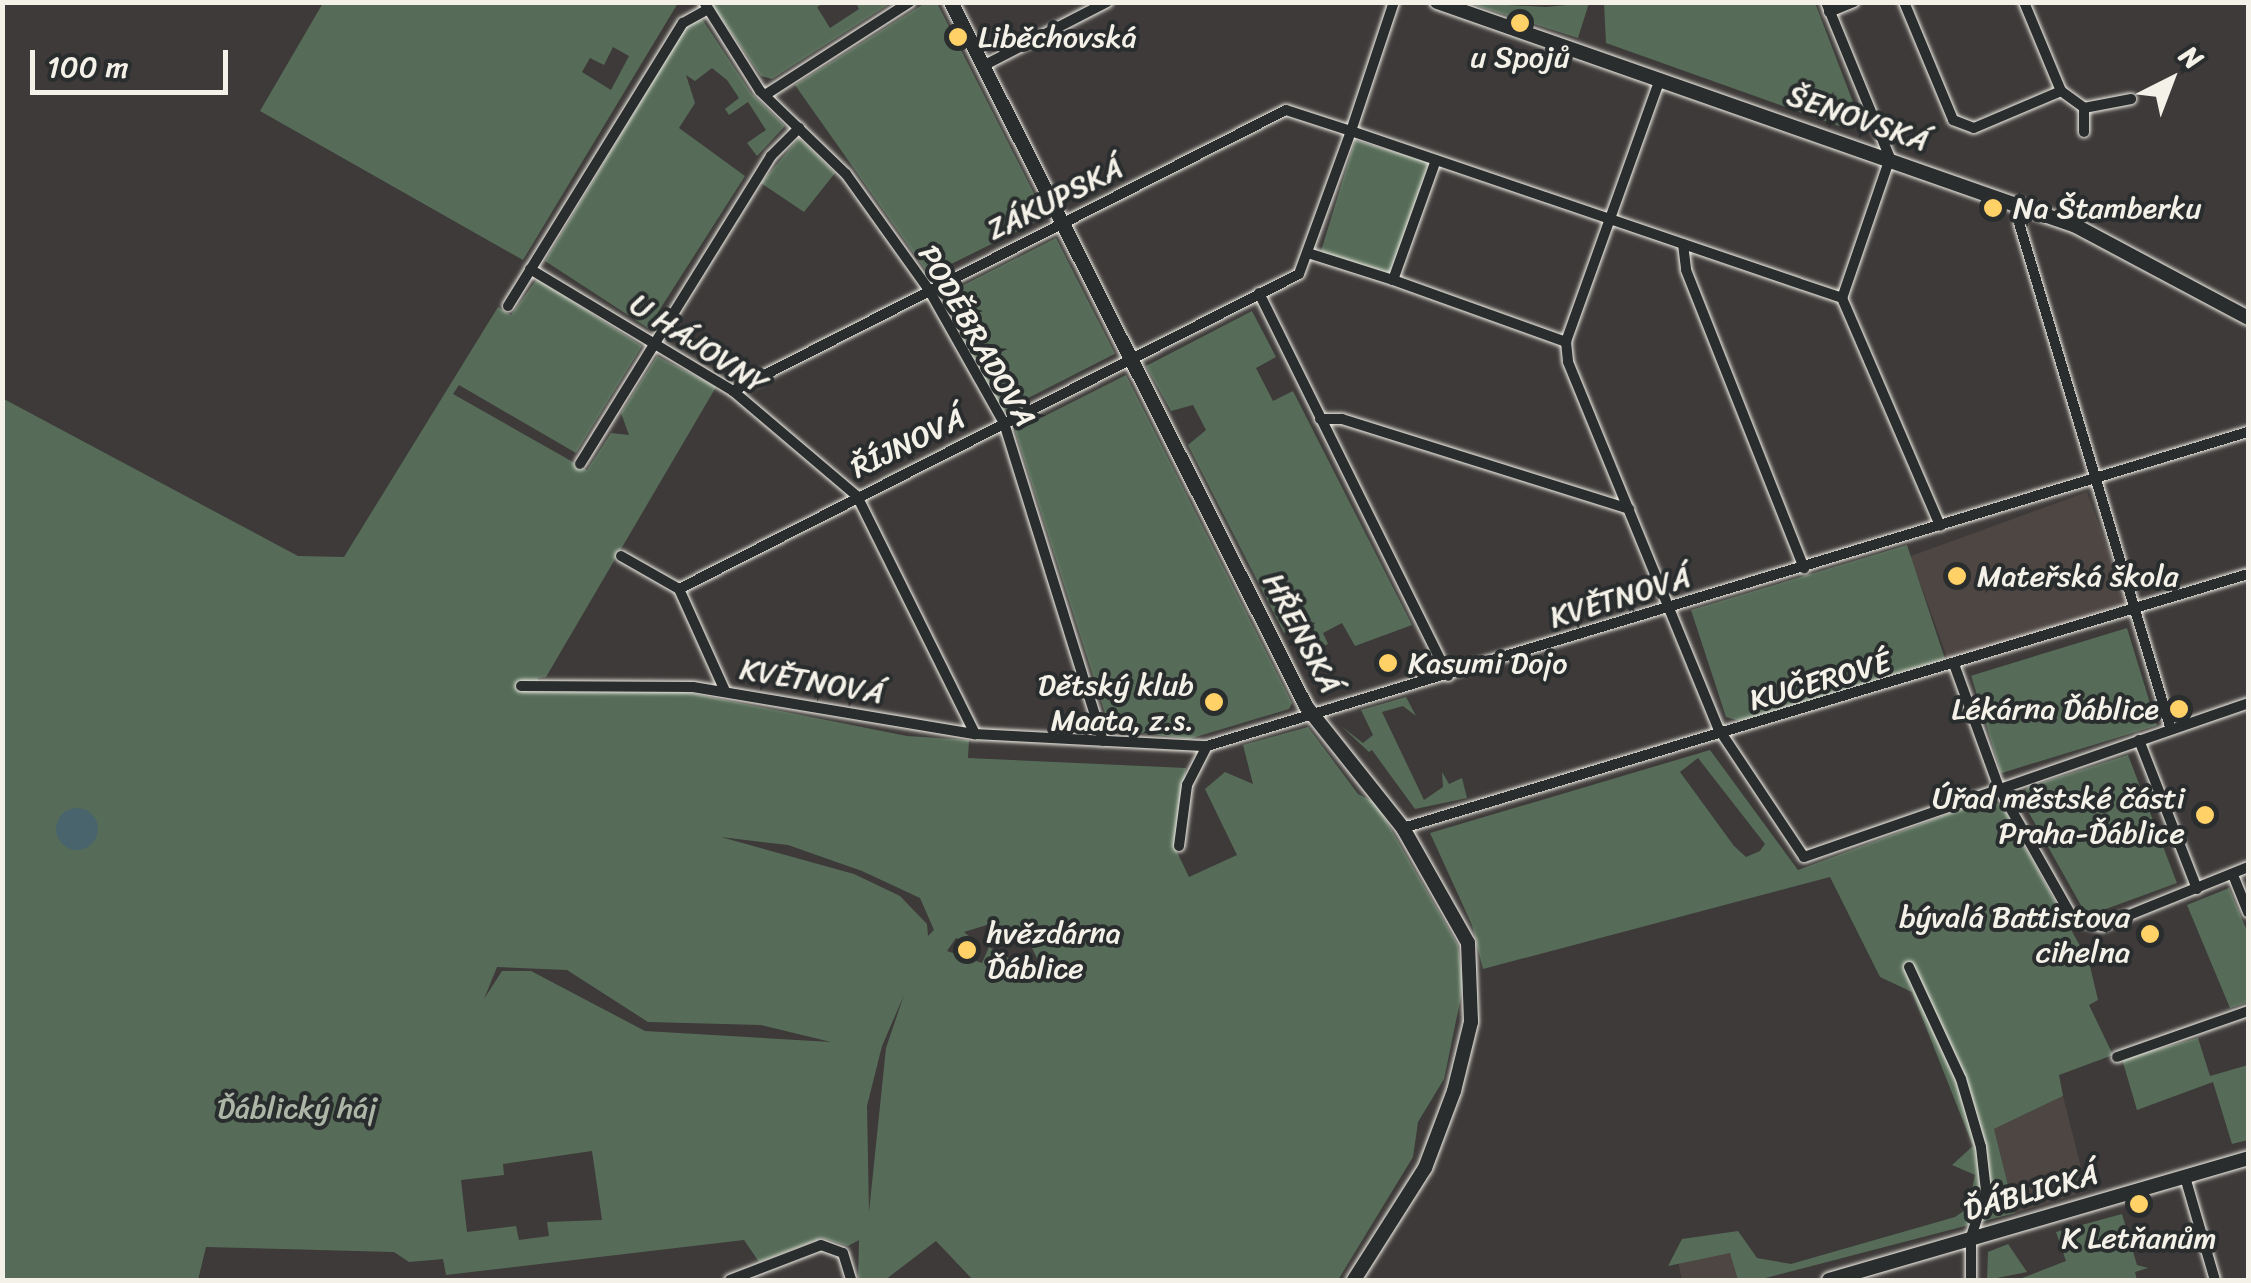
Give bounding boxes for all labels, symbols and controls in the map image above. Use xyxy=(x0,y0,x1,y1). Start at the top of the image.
marker: u Spojů xyxy=(1509,12,1531,34)
place label: Liběchovská xyxy=(978,19,1137,55)
marker: Liběchovská xyxy=(947,26,969,48)
scale bar xyxy=(35,30,232,92)
north arrow xyxy=(2121,30,2221,130)
text: N xyxy=(2168,33,2215,82)
place label: u Spojů xyxy=(1470,39,1570,75)
text: 100 m xyxy=(47,40,129,94)
street label: ŠENOVSKÁ xyxy=(1782,77,1934,159)
street label: ZÁKUPSKÁ xyxy=(981,149,1129,249)
place label: Na Štamberku xyxy=(2013,190,2202,226)
marker: Na Štamberku xyxy=(1982,197,2004,219)
street label: PODĚBRADOVA xyxy=(910,239,1044,433)
street label: U HÁJOVNY xyxy=(623,286,775,402)
street label: ŘÍJNOVÁ xyxy=(845,400,971,486)
place label: Mateřská škola xyxy=(1977,558,2179,594)
street label: KVĚTNOVÁ xyxy=(1545,559,1695,635)
marker: Mateřská škola xyxy=(1946,565,1968,587)
street label: HŘENSKÁ xyxy=(1255,567,1349,699)
street label: KUČEROVÉ xyxy=(1745,644,1895,718)
place label: Kasumi Dojo xyxy=(1408,645,1568,681)
street label: KVĚTNOVÁ xyxy=(737,651,887,711)
marker: Kasumi Dojo xyxy=(1377,652,1399,674)
place label: Dětský klub Maata, z.s. xyxy=(1038,667,1194,738)
marker: Dětský klub Maata, z.s. xyxy=(1203,691,1225,713)
place label: Lékárna Ďáblice xyxy=(1951,691,2159,727)
marker: Lékárna Ďáblice xyxy=(2168,698,2190,720)
place label: Úřad městské části Praha-Ďáblice xyxy=(1932,780,2185,850)
marker: Úřad městské části Praha-Ďáblice xyxy=(2194,804,2216,826)
place label: bývalá Battistova cihelna xyxy=(1900,899,2130,970)
place label: hvězdárna Ďáblice xyxy=(987,915,1121,986)
marker: bývalá Battistova cihelna xyxy=(2139,923,2161,945)
marker: hvězdárna Ďáblice xyxy=(956,939,978,961)
park label: Ďáblický háj xyxy=(216,1090,378,1126)
street label: ĎÁBLICKÁ xyxy=(1960,1156,2102,1228)
marker: K Letňanům xyxy=(2128,1193,2150,1215)
place label: K Letňanům xyxy=(2062,1220,2216,1256)

